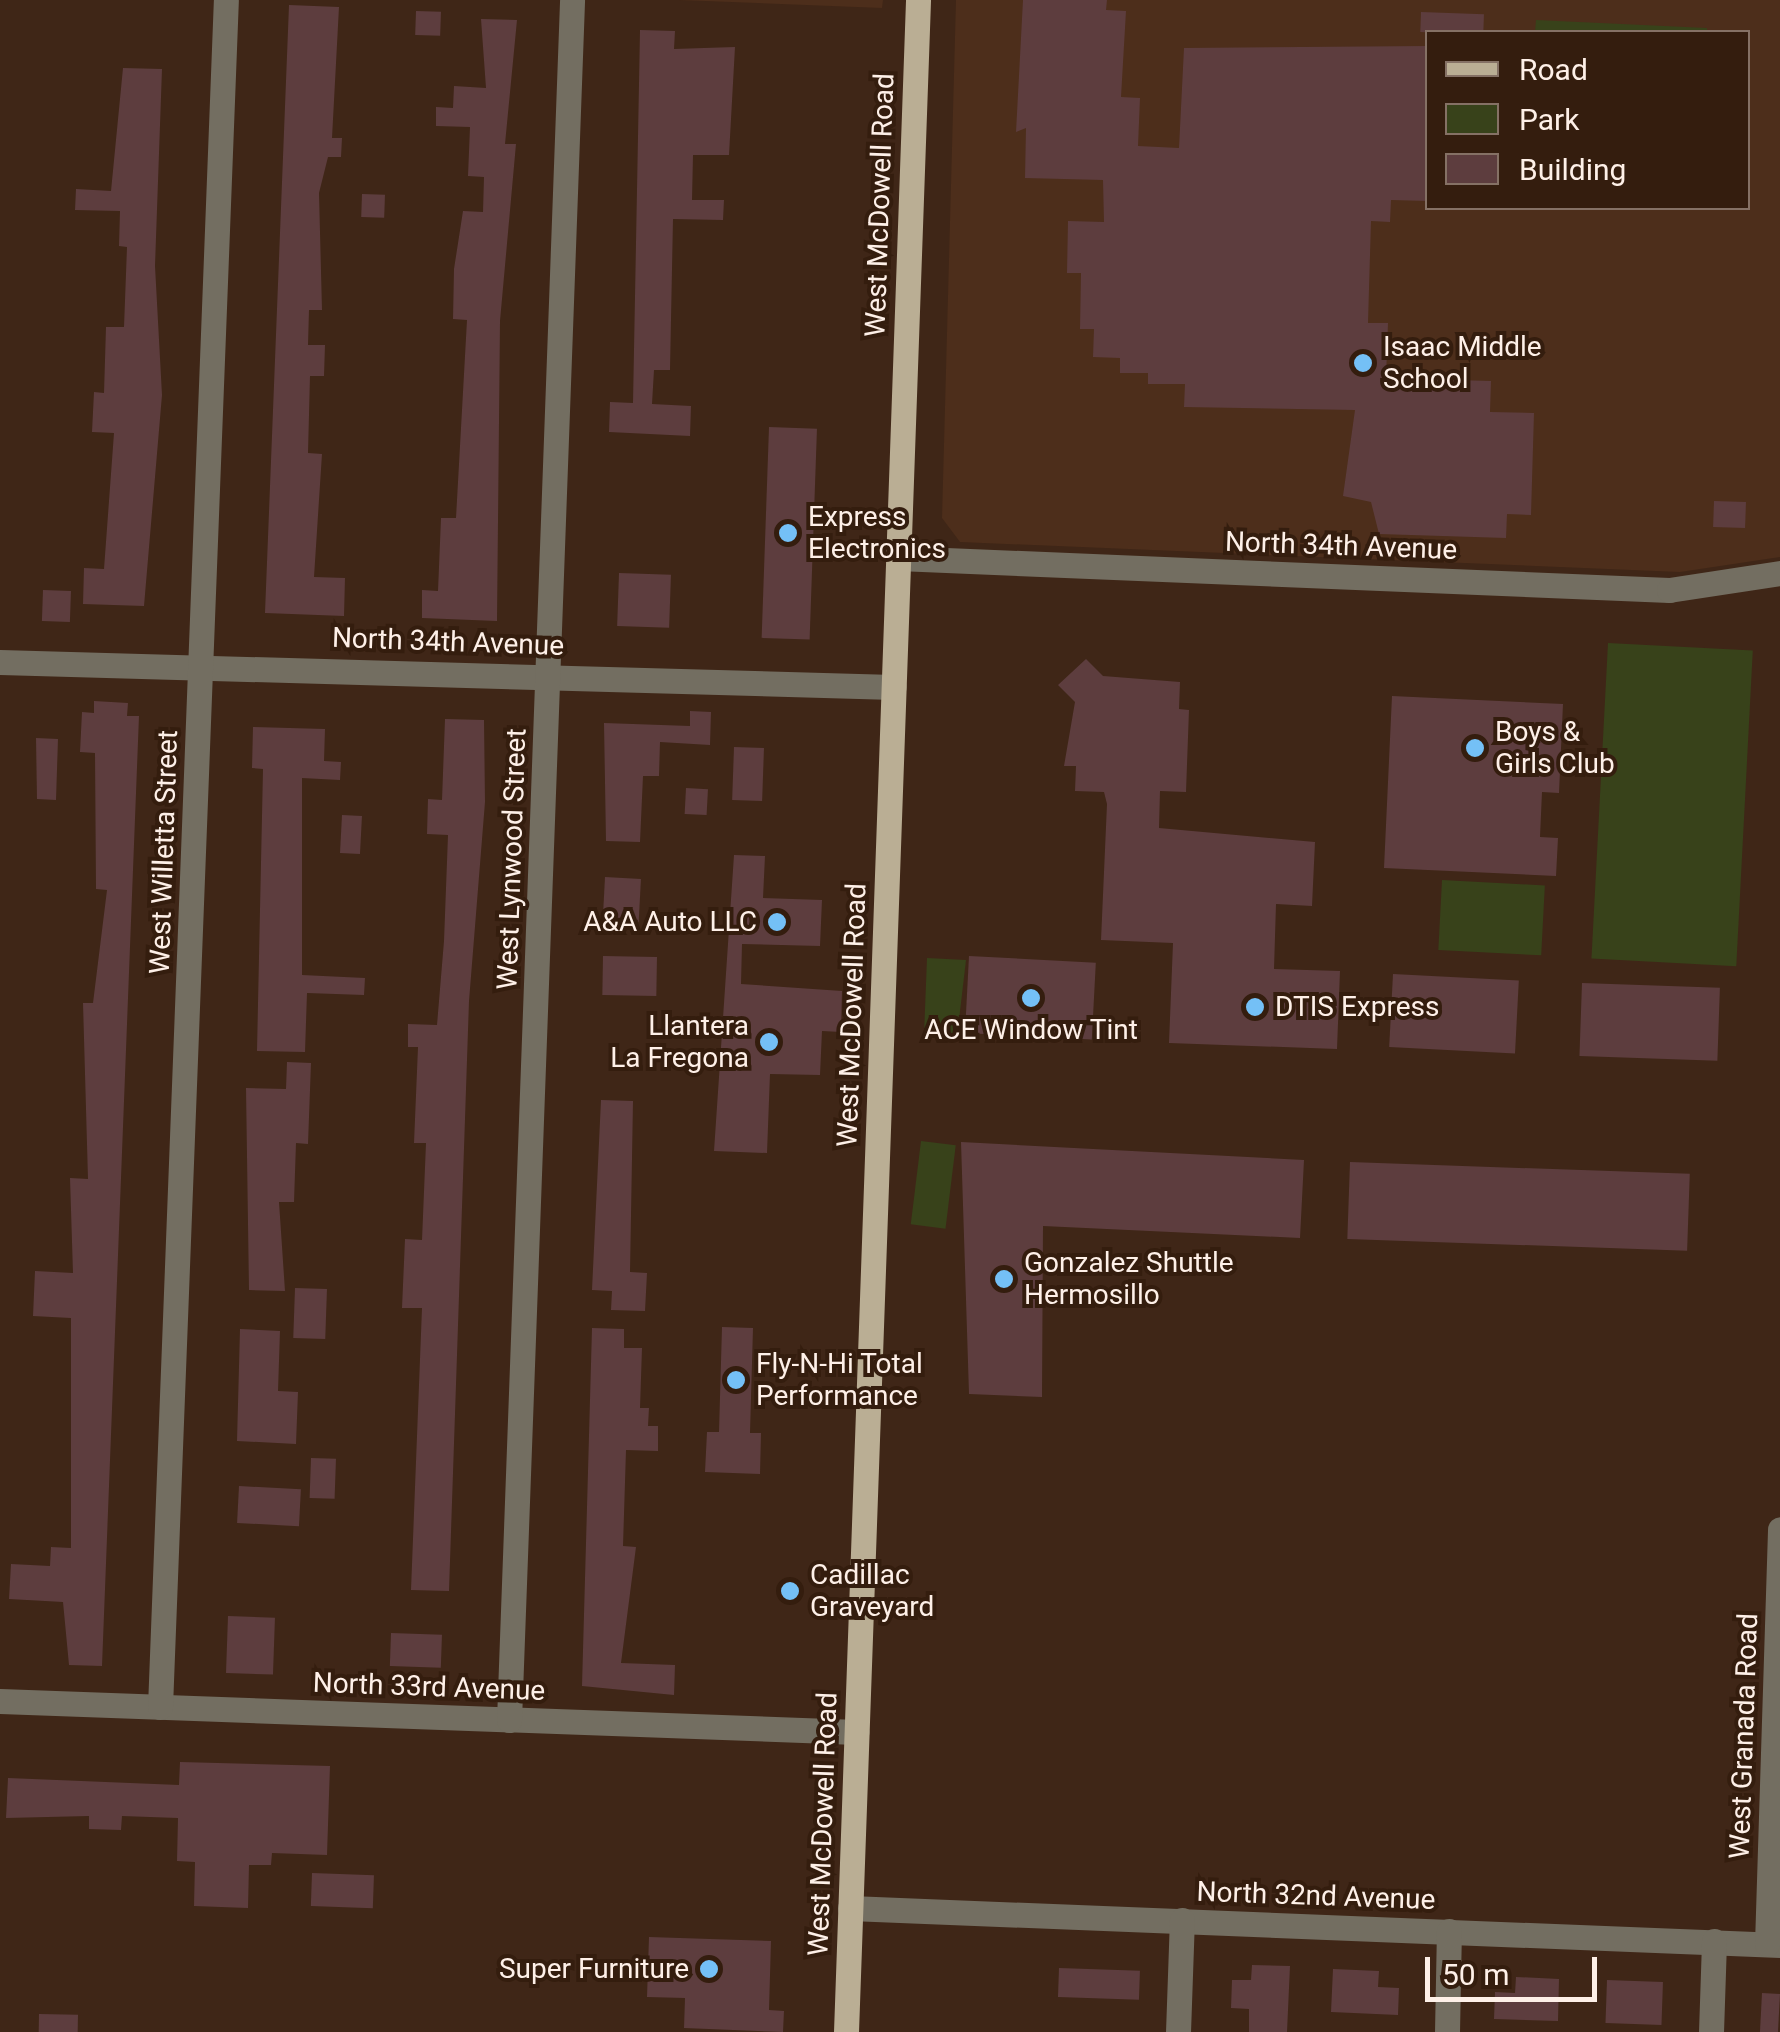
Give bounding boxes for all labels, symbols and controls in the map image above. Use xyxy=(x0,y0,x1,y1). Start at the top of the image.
legend xyxy=(1425,30,1750,210)
text: Road xyxy=(1519,52,1588,87)
street label: West McDowell Road xyxy=(859,73,901,337)
text: Park xyxy=(1519,102,1579,137)
text: Building xyxy=(1519,152,1626,187)
place label: Isaac Middle School xyxy=(1383,330,1542,396)
marker: Isaac Middle School xyxy=(1352,352,1374,374)
place label: Express Electronics xyxy=(808,500,946,566)
marker: Express Electronics xyxy=(777,522,799,544)
street label: North 34th Avenue xyxy=(1224,525,1458,567)
street label: North 34th Avenue xyxy=(331,621,565,663)
place label: Boys & Girls Club xyxy=(1495,715,1615,781)
street label: West Lynwood Street xyxy=(491,728,533,990)
street label: West Willetta Street xyxy=(143,729,185,975)
marker: Boys & Girls Club xyxy=(1464,737,1486,759)
street label: West McDowell Road xyxy=(831,883,873,1147)
place label: A&A Auto LLC xyxy=(583,905,757,939)
marker: A&A Auto LLC xyxy=(766,911,788,933)
marker: ACE Window Tint xyxy=(1020,987,1042,1009)
place label: DTIS Express xyxy=(1275,990,1439,1024)
marker: DTIS Express xyxy=(1244,996,1266,1018)
place label: Llantera La Fregona xyxy=(610,1009,749,1075)
place label: ACE Window Tint xyxy=(924,1013,1138,1047)
marker: Llantera La Fregona xyxy=(758,1031,780,1053)
place label: Gonzalez Shuttle Hermosillo xyxy=(1024,1246,1234,1312)
marker: Gonzalez Shuttle Hermosillo xyxy=(993,1268,1015,1290)
place label: Fly-N-Hi Total Performance xyxy=(756,1347,923,1413)
marker: Fly-N-Hi Total Performance xyxy=(725,1369,747,1391)
place label: Cadillac Graveyard xyxy=(810,1558,934,1624)
marker: Cadillac Graveyard xyxy=(779,1580,801,1602)
street label: West Granada Road xyxy=(1723,1613,1765,1859)
street label: North 33rd Avenue xyxy=(312,1666,546,1708)
street label: West McDowell Road xyxy=(802,1692,844,1956)
street label: North 32nd Avenue xyxy=(1196,1875,1436,1917)
scale bar xyxy=(1430,1937,1602,1999)
place label: Super Furniture xyxy=(499,1952,689,1986)
text: 50 m xyxy=(1442,1957,1509,1992)
marker: Super Furniture xyxy=(698,1958,720,1980)

